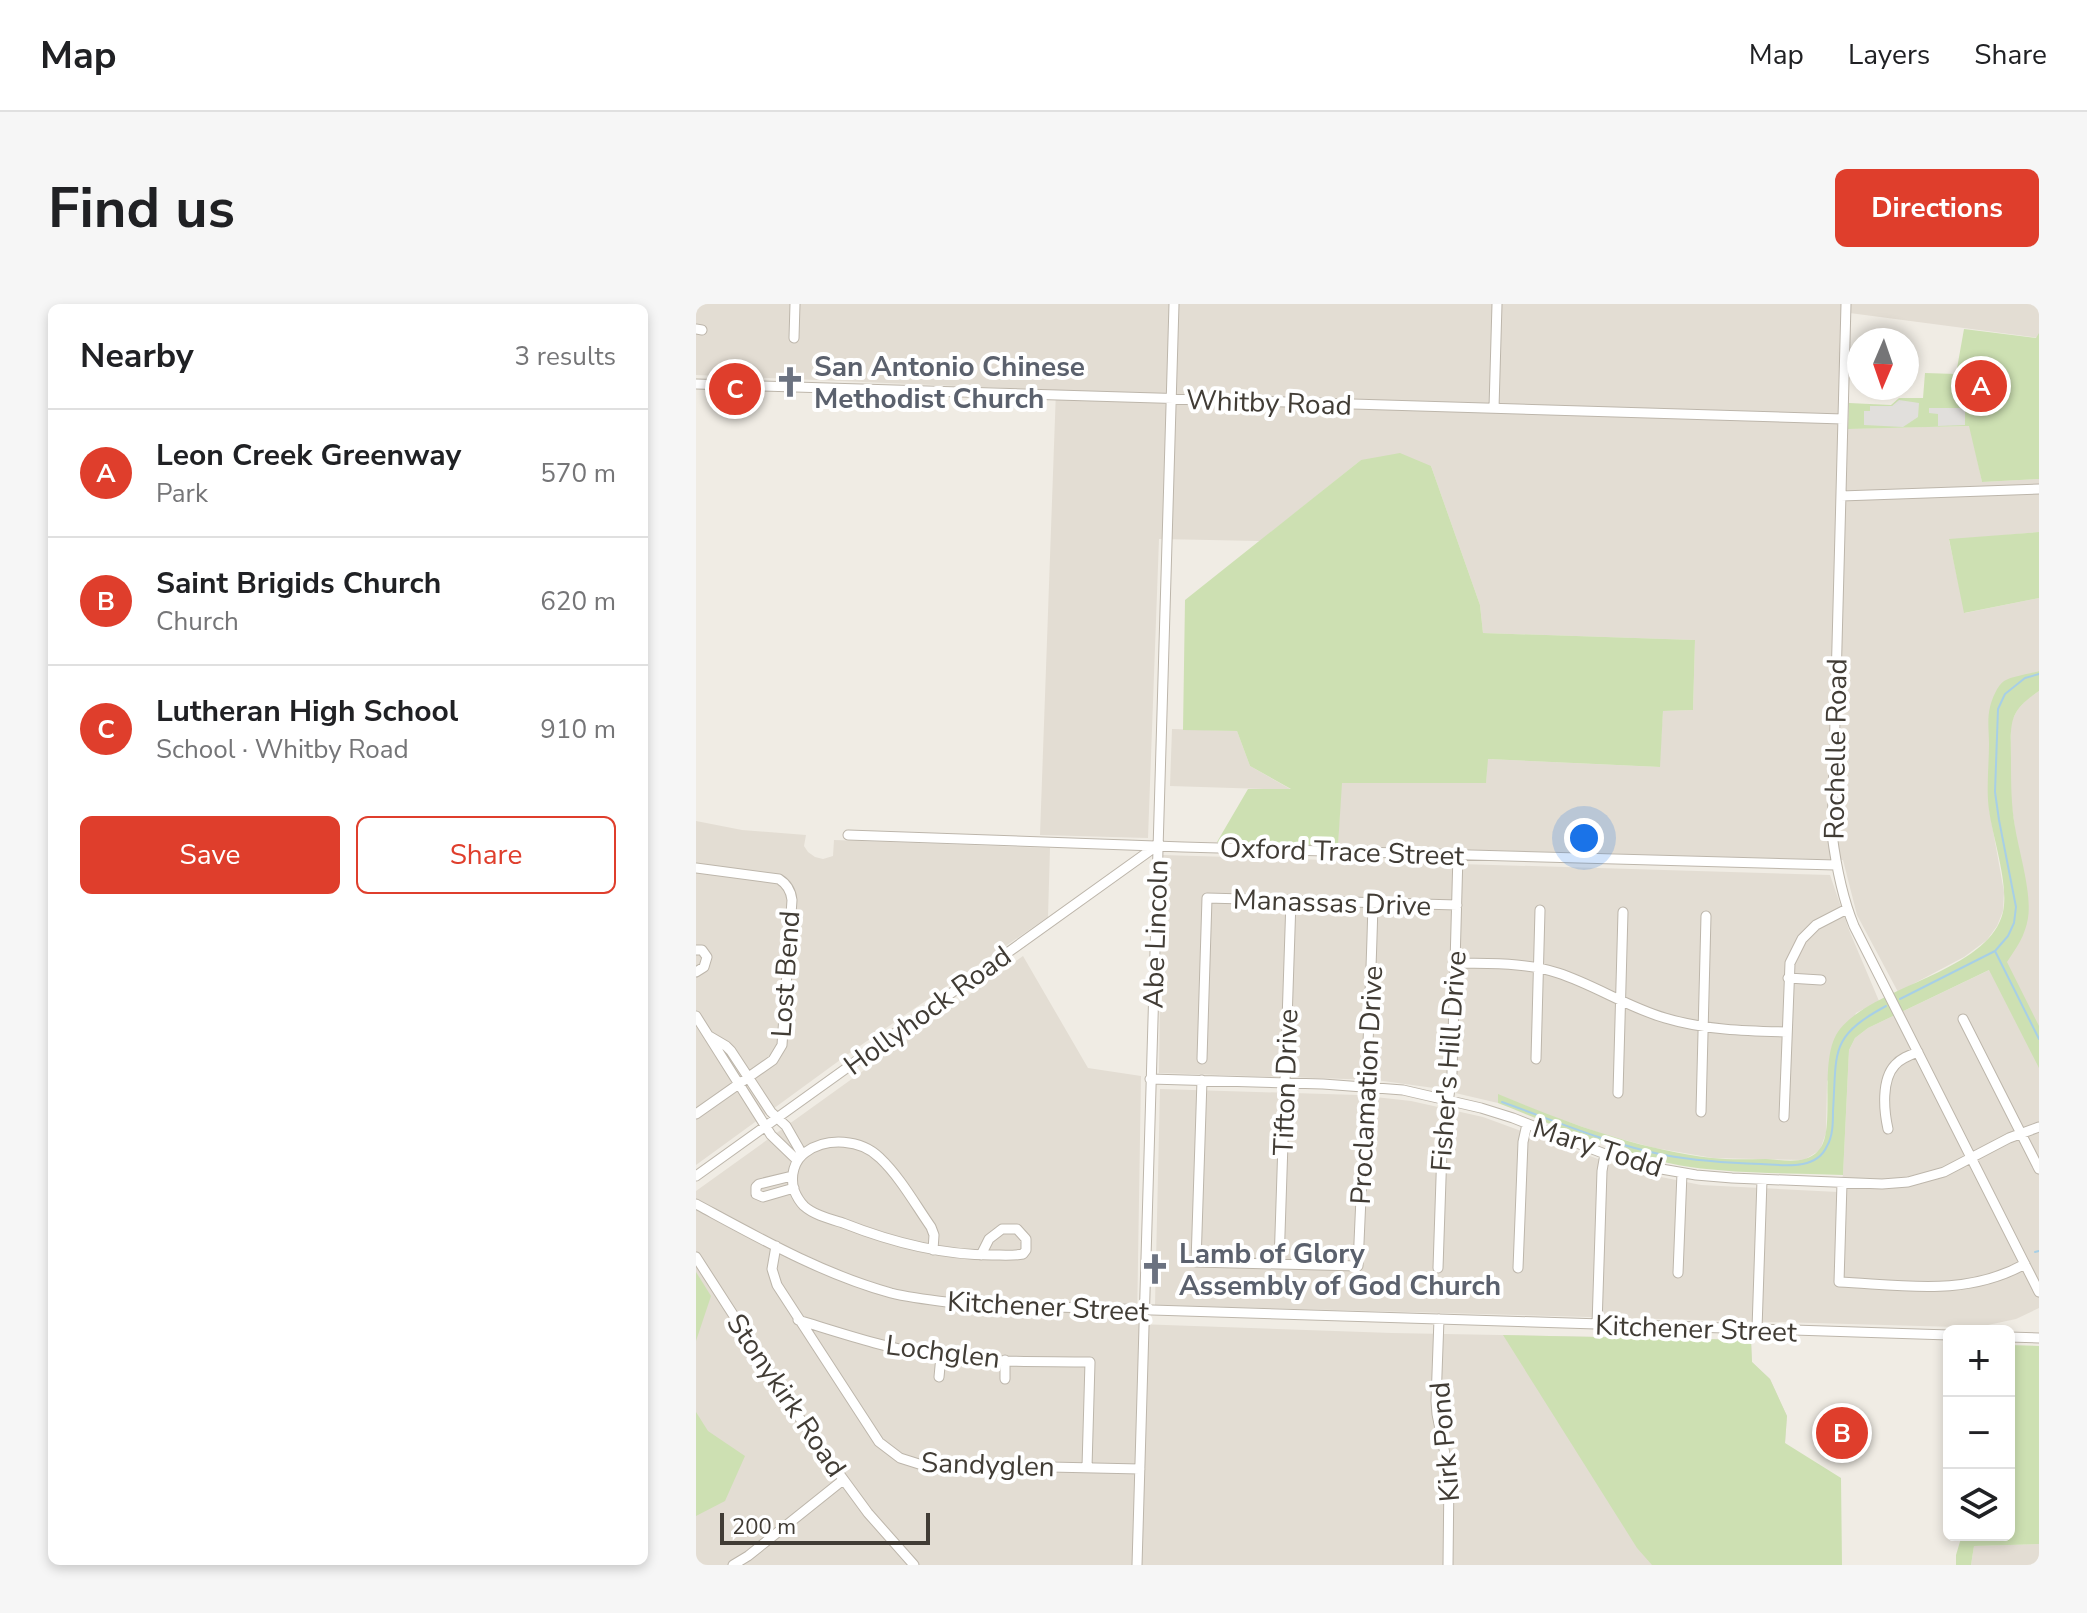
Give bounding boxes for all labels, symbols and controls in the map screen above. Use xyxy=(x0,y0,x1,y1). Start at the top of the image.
text: Map xyxy=(40,30,117,81)
text: Map xyxy=(1749,36,1804,74)
text: Layers xyxy=(1848,36,1930,74)
text: Share xyxy=(1974,36,2047,74)
button: Directions xyxy=(1835,169,2039,247)
text: Find us xyxy=(48,170,235,247)
north arrow xyxy=(1847,328,1919,400)
text: Nearby xyxy=(80,333,194,379)
text: 3 results xyxy=(515,339,616,374)
place label: San Antonio Chinese Methodist Church xyxy=(814,348,1085,418)
pin: A xyxy=(1955,356,2007,416)
pin: C xyxy=(709,359,761,419)
church icon: San Antonio Chinese Methodist Church xyxy=(773,365,807,399)
street label: Whitby Road xyxy=(1185,381,1353,425)
text: Leon Creek Greenway xyxy=(156,435,461,476)
text: A xyxy=(96,456,116,491)
text: 570 m xyxy=(540,456,616,491)
text: Park xyxy=(156,476,208,511)
text: Saint Brigids Church xyxy=(156,563,441,604)
text: B xyxy=(97,584,115,619)
text: 620 m xyxy=(540,584,616,619)
text: Church xyxy=(156,604,239,639)
street label: Rochelle Road xyxy=(1815,658,1857,840)
text: Lutheran High School xyxy=(156,691,458,732)
text: C xyxy=(97,712,115,747)
text: 910 m xyxy=(540,712,616,747)
text: School · Whitby Road xyxy=(156,732,409,767)
button: Save xyxy=(80,816,340,894)
button: Share xyxy=(356,816,616,894)
your location xyxy=(1564,818,1604,858)
street label: Oxford Trace Street xyxy=(1219,829,1465,875)
street label: Abe Lincoln xyxy=(1134,859,1178,1009)
street label: Manassas Drive xyxy=(1232,881,1432,925)
street label: Lost Bend xyxy=(763,909,809,1039)
street label: Hollyhock Road xyxy=(836,937,1019,1084)
street label: Fisher's Hill Drive xyxy=(1422,950,1476,1173)
street label: Proclamation Drive xyxy=(1342,965,1392,1205)
street label: Tifton Drive xyxy=(1264,1008,1308,1156)
street label: Mary Todd xyxy=(1528,1109,1667,1187)
place label: Lamb of Glory Assembly of God Church xyxy=(1179,1235,1501,1305)
church icon: Lamb of Glory Assembly of God Church xyxy=(1138,1252,1172,1286)
street label: Kitchener Street xyxy=(946,1283,1150,1331)
street label: Stonykirk Road xyxy=(717,1306,855,1485)
street label: Kitchener Street xyxy=(1594,1306,1798,1352)
map controls xyxy=(1943,1325,2015,1541)
button: + xyxy=(1943,1325,2015,1397)
street label: Lochglen xyxy=(884,1326,1002,1378)
street label: Kirk Pond xyxy=(1421,1380,1469,1503)
button: − xyxy=(1943,1397,2015,1469)
pin: B xyxy=(1816,1403,1868,1463)
street label: Sandyglen xyxy=(920,1444,1056,1486)
button: layers xyxy=(1943,1469,2015,1541)
scale bar xyxy=(720,1509,930,1545)
text: 200 m xyxy=(732,1512,796,1542)

